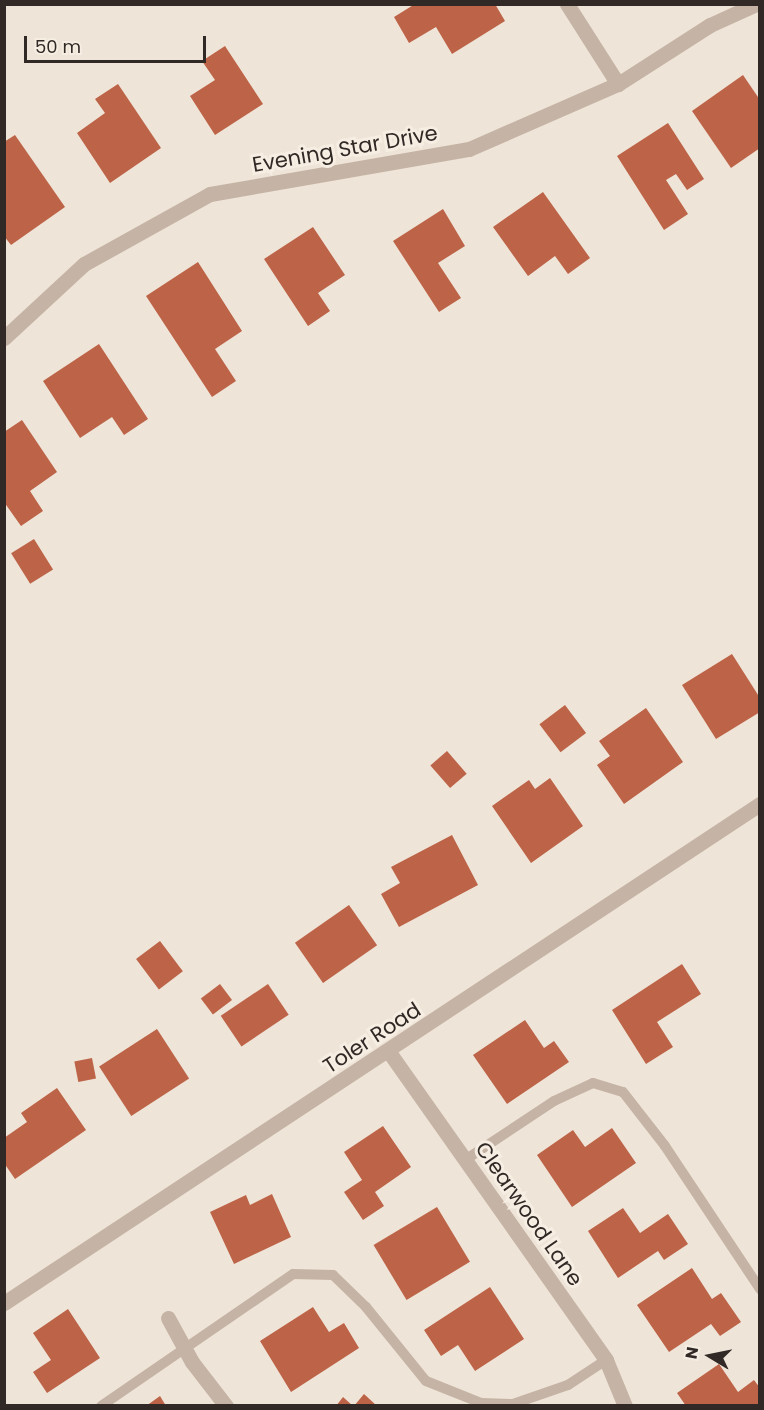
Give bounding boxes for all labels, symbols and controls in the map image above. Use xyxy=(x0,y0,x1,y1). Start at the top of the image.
scale bar xyxy=(27,24,208,62)
text: 50 m xyxy=(35,34,81,59)
street label: Evening Star Drive xyxy=(250,120,440,178)
street label: Toler Road xyxy=(319,997,425,1079)
street label: Clearwood Lane xyxy=(470,1137,588,1291)
north arrow xyxy=(680,1326,740,1386)
text: N xyxy=(679,1345,704,1361)

